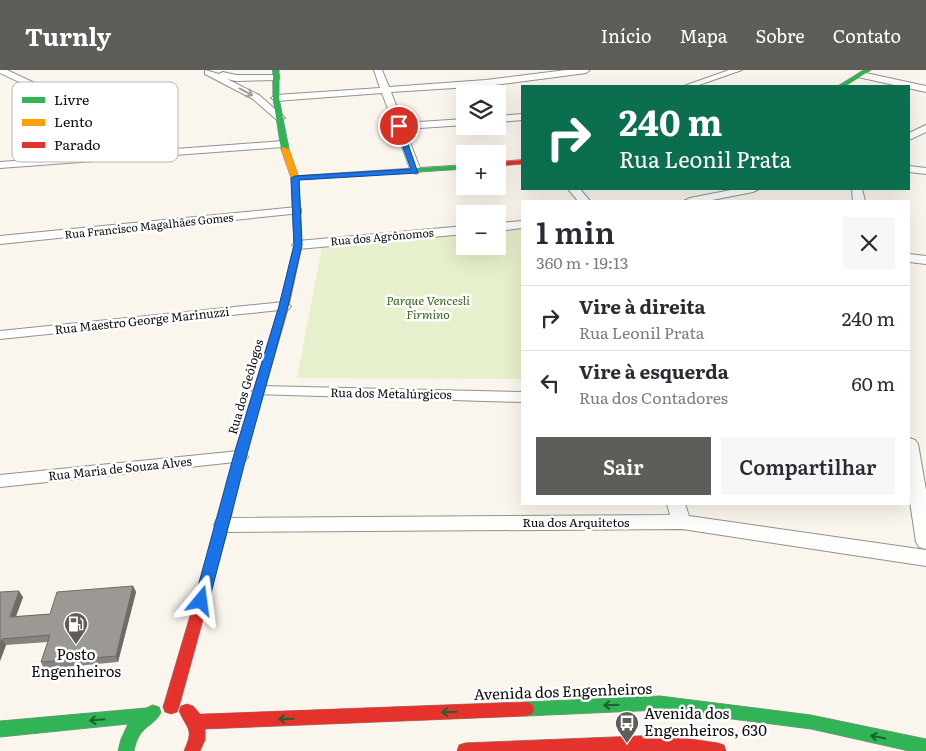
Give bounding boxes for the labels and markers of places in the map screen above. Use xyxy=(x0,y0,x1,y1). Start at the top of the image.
pin xyxy=(378,105,420,147)
fuel station icon: Posto Engenheiros xyxy=(63,611,89,645)
place label: Posto Engenheiros xyxy=(31,642,121,682)
place label: Avenida dos Engenheiros, 630 xyxy=(644,701,767,741)
bus stop icon: Avenida dos Engenheiros, 630 xyxy=(614,710,640,744)

